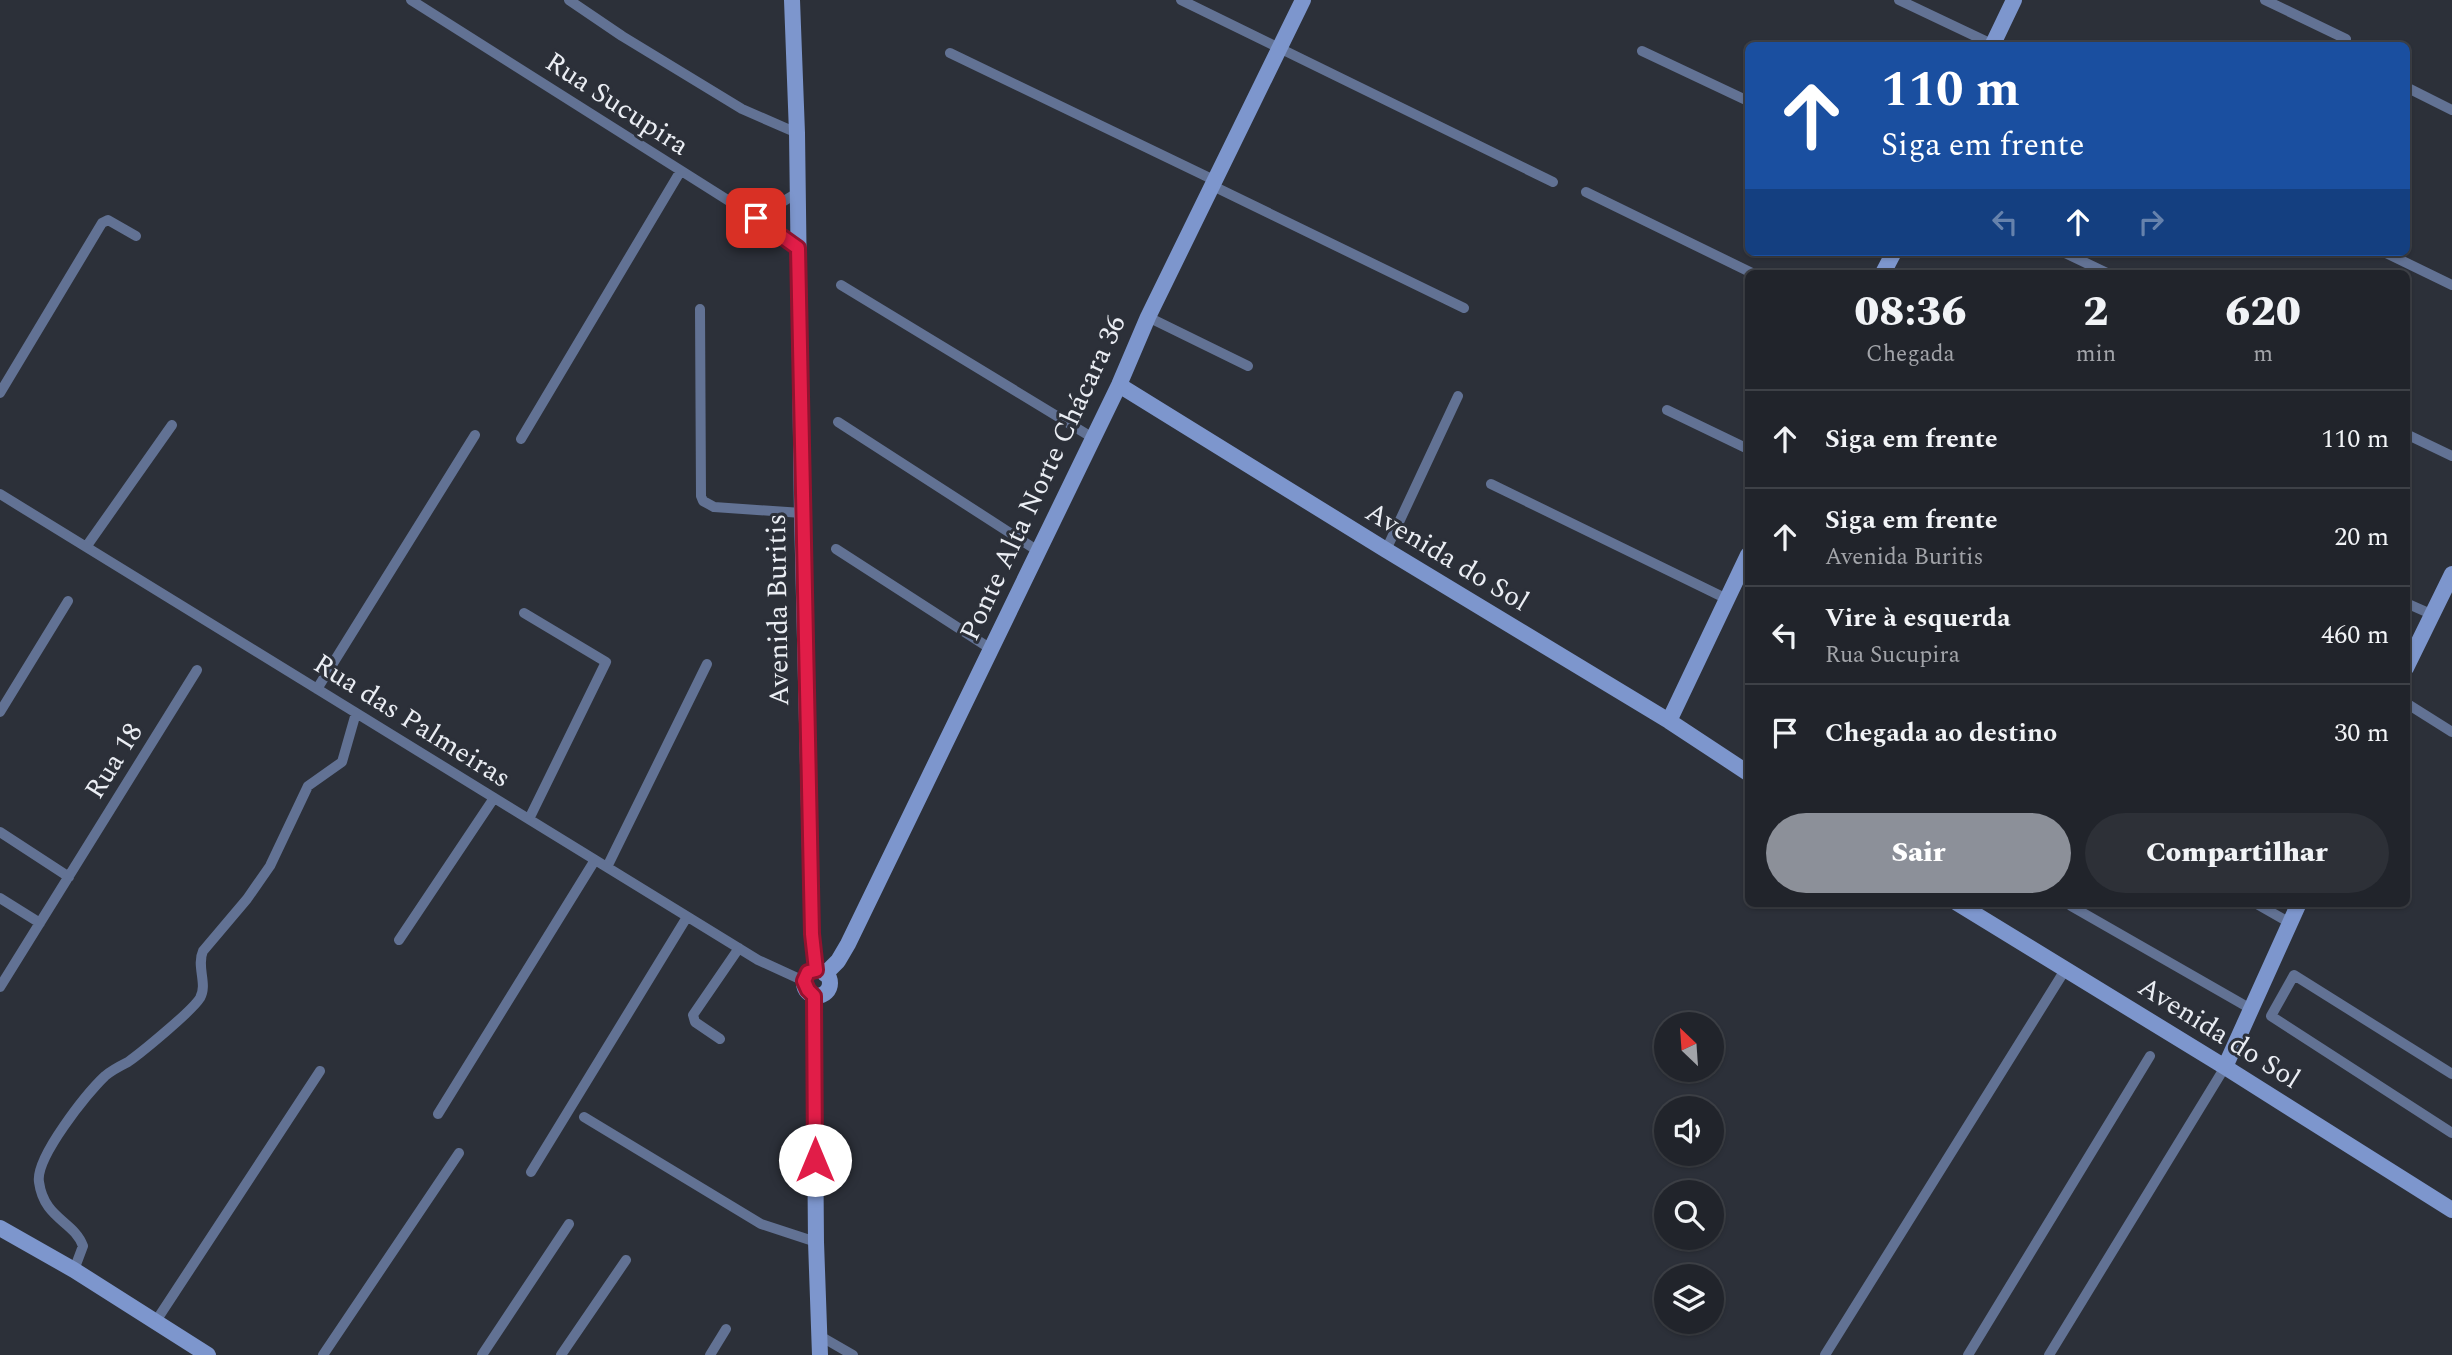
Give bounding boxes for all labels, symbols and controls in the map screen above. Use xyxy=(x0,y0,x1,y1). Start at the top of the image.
street label: Rua Sucupira xyxy=(536,41,698,167)
text: 110 m xyxy=(1881,53,2020,128)
icon: ahead xyxy=(1766,70,1857,161)
text: Siga em frente xyxy=(1881,121,2084,170)
pin xyxy=(726,188,786,248)
icon: arrive xyxy=(737,199,775,237)
icon: left xyxy=(1986,203,2024,241)
icon: ahead xyxy=(2059,203,2097,241)
icon: right xyxy=(2132,203,2170,241)
text: 08:36 xyxy=(1854,281,1967,344)
text: 2 xyxy=(2083,281,2109,344)
text: 620 xyxy=(2225,281,2301,344)
street label: Ponte Alta Norte Chácara 36 xyxy=(948,308,1138,648)
text: Chegada xyxy=(1866,337,1955,372)
text: min xyxy=(2076,337,2116,372)
text: m xyxy=(2253,337,2273,372)
text: Siga em frente xyxy=(1825,419,1998,459)
text: 110 m xyxy=(2321,419,2389,459)
icon: ahead xyxy=(1766,420,1804,458)
street label: Avenida do Sol xyxy=(1357,491,1537,623)
text: Siga em frente xyxy=(1825,500,1998,540)
street label: Avenida Buritis xyxy=(755,513,801,707)
text: 20 m xyxy=(2334,517,2389,557)
icon: ahead xyxy=(1766,518,1804,556)
text: Avenida Buritis xyxy=(1825,540,1983,575)
text: Vire à esquerda xyxy=(1825,598,2011,638)
text: 460 m xyxy=(2321,615,2389,655)
icon: left xyxy=(1766,616,1804,654)
text: Rua Sucupira xyxy=(1825,638,1960,673)
street label: Rua das Palmeiras xyxy=(305,643,519,799)
text: Chegada ao destino xyxy=(1825,713,2057,753)
text: 30 m xyxy=(2334,713,2389,753)
street label: Rua 18 xyxy=(74,714,154,808)
icon: arrive xyxy=(1766,714,1804,752)
button: Sair xyxy=(1766,813,2071,893)
button: Compartilhar xyxy=(2085,813,2389,893)
street label: Avenida do Sol xyxy=(2129,966,2309,1100)
north arrow xyxy=(1654,1012,1724,1082)
map controls xyxy=(1654,1012,1724,1334)
button: sound xyxy=(1654,1096,1724,1166)
position arrow xyxy=(778,1123,852,1197)
button: search xyxy=(1654,1180,1724,1250)
button: layers xyxy=(1654,1264,1724,1334)

